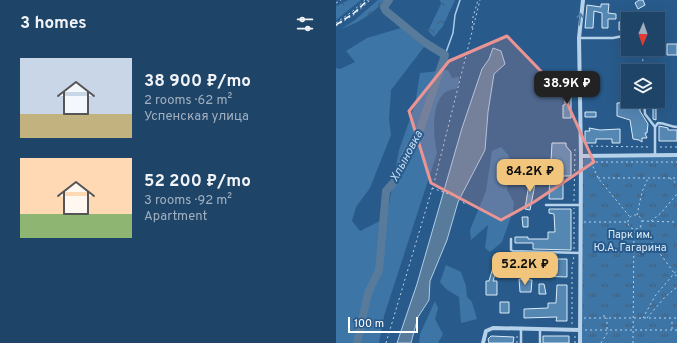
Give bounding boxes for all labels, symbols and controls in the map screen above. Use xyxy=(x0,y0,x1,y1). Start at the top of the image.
north arrow xyxy=(621,12,665,56)
map controls xyxy=(621,12,665,108)
text: 3 homes xyxy=(20,13,87,35)
icon: filters xyxy=(294,13,316,35)
one-way arrow xyxy=(576,13,584,26)
button: layers xyxy=(621,64,665,108)
text: 38 900 ₽/mo xyxy=(144,71,251,93)
pin: 38.9K ₽ xyxy=(530,71,604,105)
icon: home xyxy=(52,74,100,122)
text: 38.9K ₽ xyxy=(543,76,591,92)
text: 2 rooms · 62 m² xyxy=(144,93,232,109)
text: Успенская улица xyxy=(144,109,249,125)
water label: Хлыновка xyxy=(387,127,427,185)
pin: 84.2K ₽ xyxy=(493,159,567,193)
text: 84.2K ₽ xyxy=(506,164,554,180)
text: 52 200 ₽/mo xyxy=(144,171,251,193)
icon: home xyxy=(52,174,100,222)
text: 3 rooms · 92 m² xyxy=(144,193,232,209)
text: Apartment xyxy=(144,209,207,225)
park label: Парк им. Ю.А. Гагарина xyxy=(593,228,667,255)
pin: 52.2K ₽ xyxy=(488,252,562,286)
text: 52.2K ₽ xyxy=(501,257,549,273)
scale bar xyxy=(348,315,418,334)
text: 100 m xyxy=(354,317,384,331)

